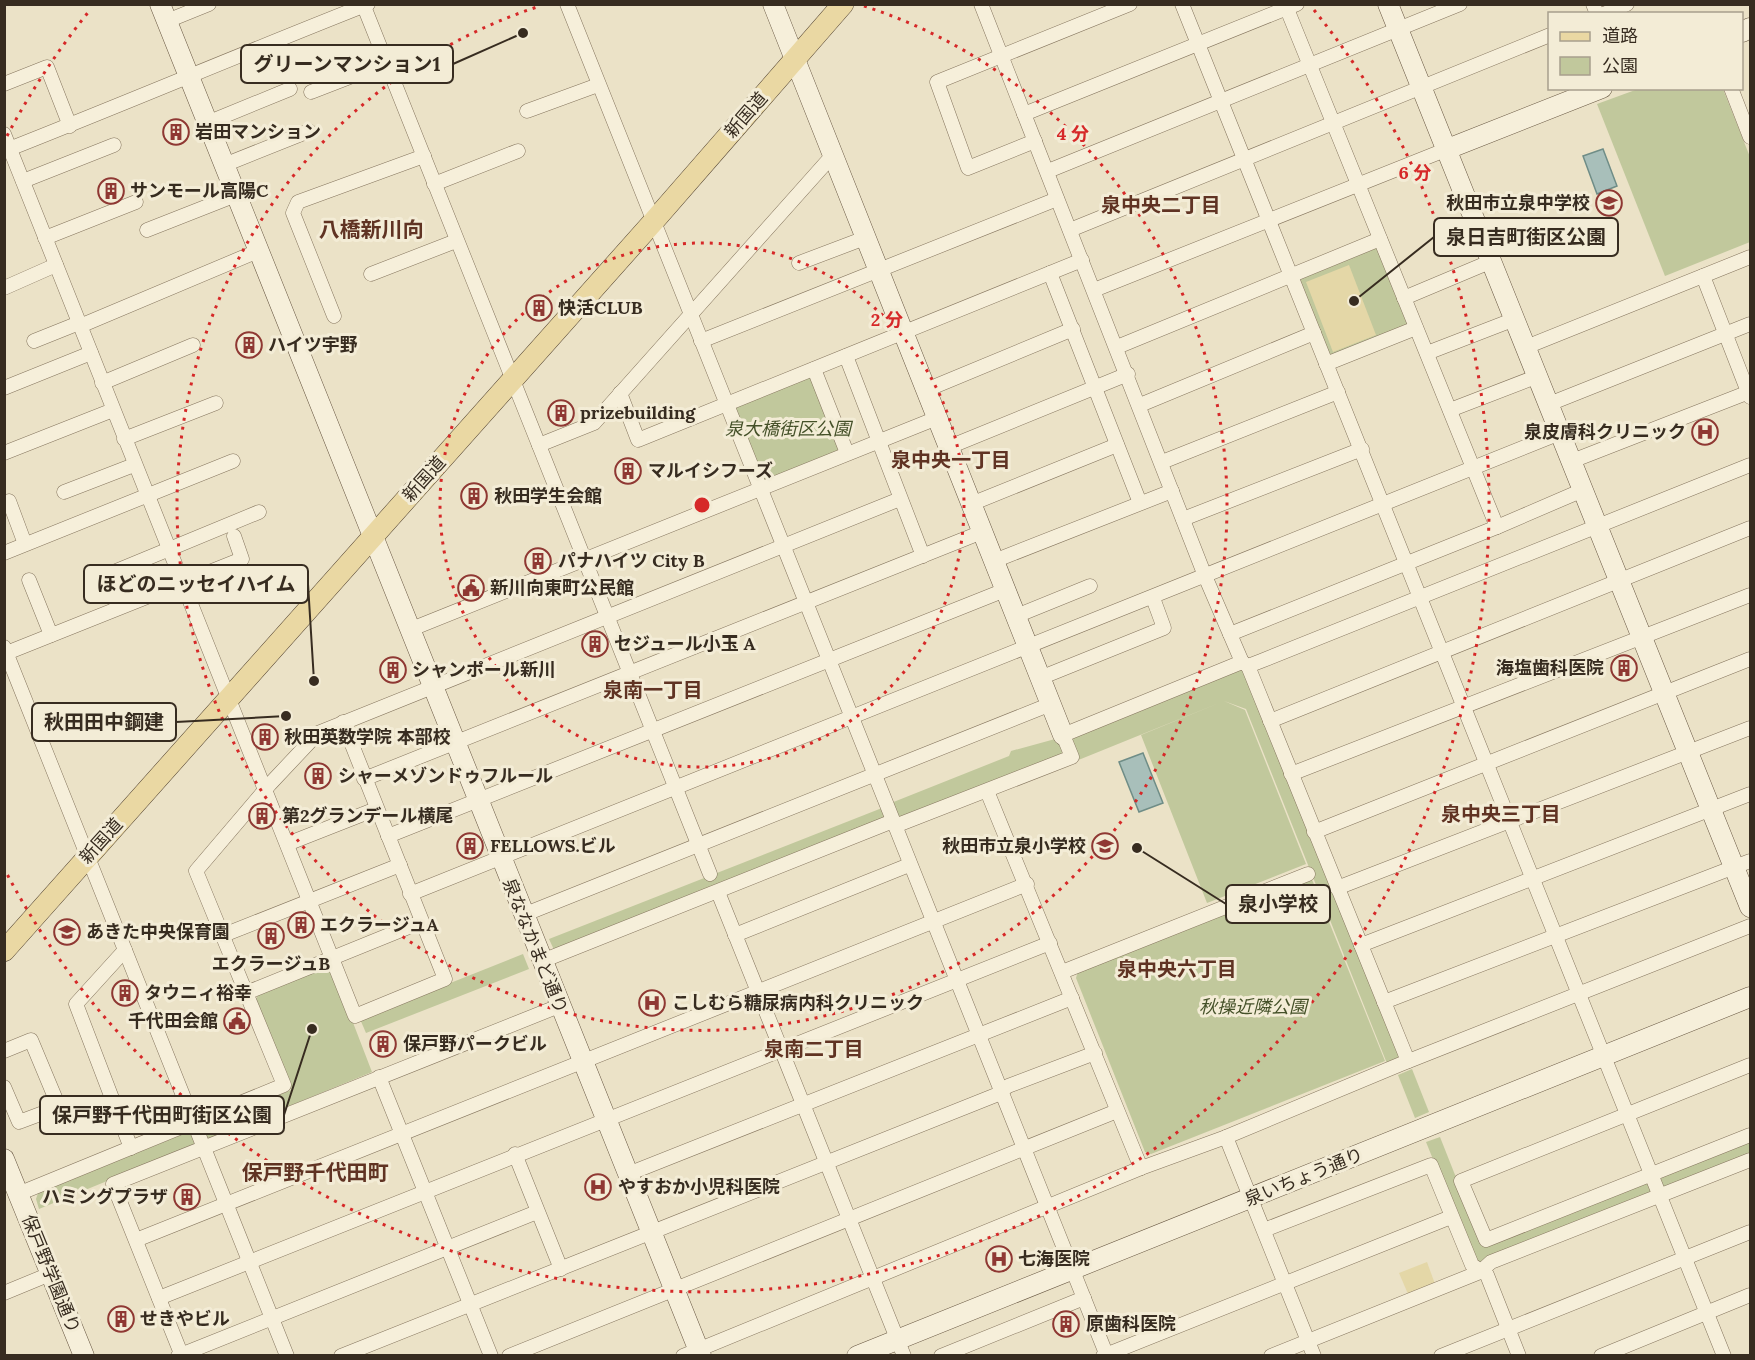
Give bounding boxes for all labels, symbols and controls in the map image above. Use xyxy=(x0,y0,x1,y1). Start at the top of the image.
legend xyxy=(1548,12,1743,90)
text: 道路 xyxy=(1602,24,1638,47)
callout: グリーンマンション1 xyxy=(241,45,453,83)
text: グリーンマンション1 xyxy=(253,51,441,76)
text: 公園 xyxy=(1602,54,1638,77)
street label: 新国道 xyxy=(719,87,772,143)
building icon: 岩田マンション xyxy=(161,117,191,147)
place label: 岩田マンション xyxy=(195,120,321,143)
text: 4 分 xyxy=(1057,122,1089,145)
text: 6 分 xyxy=(1398,161,1432,184)
building icon: サンモール高陽C xyxy=(96,176,126,206)
place label: サンモール高陽C xyxy=(130,179,269,202)
school or university icon: 秋田市立泉中学校 xyxy=(1594,188,1624,218)
place label: 秋田市立泉中学校 xyxy=(1446,191,1590,214)
district label: 泉中央二丁目 xyxy=(1101,192,1221,217)
district label: 八橋新川向 xyxy=(319,216,424,243)
callout: 泉日吉町街区公園 xyxy=(1434,218,1618,256)
text: 泉日吉町街区公園 xyxy=(1446,224,1606,249)
building icon: 快活CLUB xyxy=(524,293,554,323)
place label: 快活CLUB xyxy=(558,296,643,319)
text: 2 分 xyxy=(871,308,903,331)
building icon: ハイツ宇野 xyxy=(234,330,264,360)
place label: ハイツ宇野 xyxy=(268,333,358,356)
building icon: prizebuilding xyxy=(546,398,576,428)
place label: prizebuilding xyxy=(580,401,696,424)
park label: 泉大橋街区公園 xyxy=(725,417,854,440)
hospital icon: 泉皮膚科クリニック xyxy=(1690,417,1720,447)
place label: 泉皮膚科クリニック xyxy=(1524,420,1686,443)
district label: 泉中央一丁目 xyxy=(891,447,1011,472)
street label: 新国道 xyxy=(397,451,450,506)
building icon: マルイシフーズ xyxy=(613,456,643,486)
place label: マルイシフーズ xyxy=(648,459,773,482)
building icon: 秋田学生会館 xyxy=(459,481,489,511)
place label: 秋田学生会館 xyxy=(494,484,602,507)
centre of rings xyxy=(692,495,712,515)
building icon: パナハイツ City B xyxy=(523,546,553,576)
place label: パナハイツ City B xyxy=(558,549,705,572)
callout: ほどのニッセイハイム xyxy=(84,565,308,603)
text: ほどのニッセイハイム xyxy=(97,571,295,596)
public building icon: 新川向東町公民館 xyxy=(456,573,486,603)
place label: 新川向東町公民館 xyxy=(490,576,634,599)
building icon: セジュール小玉 A xyxy=(580,629,610,659)
place label: セジュール小玉 A xyxy=(614,632,756,655)
building icon: 海塩歯科医院 xyxy=(1609,653,1639,683)
building icon: シャンポール新川 xyxy=(378,655,408,685)
place label: 海塩歯科医院 xyxy=(1496,656,1604,679)
place label: シャンポール新川 xyxy=(412,658,556,681)
district label: 泉南一丁目 xyxy=(603,677,703,702)
callout: 秋田田中鋼建 xyxy=(32,703,176,741)
text: 秋田田中鋼建 xyxy=(44,709,164,734)
building icon: 秋田英数学院 本部校 xyxy=(250,722,280,752)
place label: 秋田英数学院 本部校 xyxy=(284,725,451,748)
building icon: シャーメゾンドゥフルール xyxy=(303,761,333,791)
place label: シャーメゾンドゥフルール xyxy=(338,764,553,787)
building icon: 第2グランデール横尾 xyxy=(247,801,277,831)
district label: 泉中央三丁目 xyxy=(1441,801,1561,826)
place label: 第2グランデール横尾 xyxy=(282,804,454,827)
street label: 新国道 xyxy=(74,813,127,868)
building icon: FELLOWS.ビル xyxy=(455,831,485,861)
school or university icon: 秋田市立泉小学校 xyxy=(1090,831,1120,861)
place label: FELLOWS.ビル xyxy=(490,834,616,857)
place label: 秋田市立泉小学校 xyxy=(942,834,1086,857)
street label: 泉ななかまど通り xyxy=(498,875,573,1017)
callout: 泉小学校 xyxy=(1226,885,1330,923)
text: 泉小学校 xyxy=(1238,891,1318,916)
building icon: エクラージュA xyxy=(286,910,316,940)
place label: エクラージュA xyxy=(320,913,438,936)
school or university icon: あきた中央保育園 xyxy=(52,917,82,947)
place label: あきた中央保育園 xyxy=(86,920,230,943)
building icon: エクラージュB xyxy=(256,921,286,951)
place label: エクラージュB xyxy=(212,952,330,975)
district label: 泉中央六丁目 xyxy=(1117,956,1237,981)
building icon: タウニィ裕幸 xyxy=(110,978,140,1008)
place label: タウニィ裕幸 xyxy=(144,981,252,1004)
hospital icon: こしむら糖尿病内科クリニック xyxy=(637,988,667,1018)
place label: こしむら糖尿病内科クリニック xyxy=(672,991,924,1014)
park label: 秋操近隣公園 xyxy=(1199,995,1310,1018)
public building icon: 千代田会館 xyxy=(222,1006,252,1036)
place label: 千代田会館 xyxy=(128,1009,218,1032)
building icon: 保戸野パークビル xyxy=(368,1029,398,1059)
place label: 保戸野パークビル xyxy=(403,1032,547,1055)
district label: 泉南二丁目 xyxy=(764,1036,864,1061)
callout: 保戸野千代田町街区公園 xyxy=(40,1096,284,1134)
text: 保戸野千代田町街区公園 xyxy=(52,1102,272,1127)
street label: 泉いちょう通り xyxy=(1241,1142,1367,1211)
district label: 保戸野千代田町 xyxy=(242,1159,389,1186)
hospital icon: やすおか小児科医院 xyxy=(583,1172,613,1202)
place label: やすおか小児科医院 xyxy=(618,1175,780,1198)
building icon: ハミングプラザ xyxy=(172,1182,202,1212)
place label: ハミングプラザ xyxy=(42,1185,168,1208)
street label: 保戸野学園通り xyxy=(17,1211,86,1337)
hospital icon: 七海医院 xyxy=(984,1244,1014,1274)
place label: 七海医院 xyxy=(1018,1247,1090,1270)
building icon: せきやビル xyxy=(106,1304,136,1334)
place label: せきやビル xyxy=(140,1307,230,1330)
building icon: 原歯科医院 xyxy=(1051,1309,1081,1339)
place label: 原歯科医院 xyxy=(1086,1312,1176,1335)

